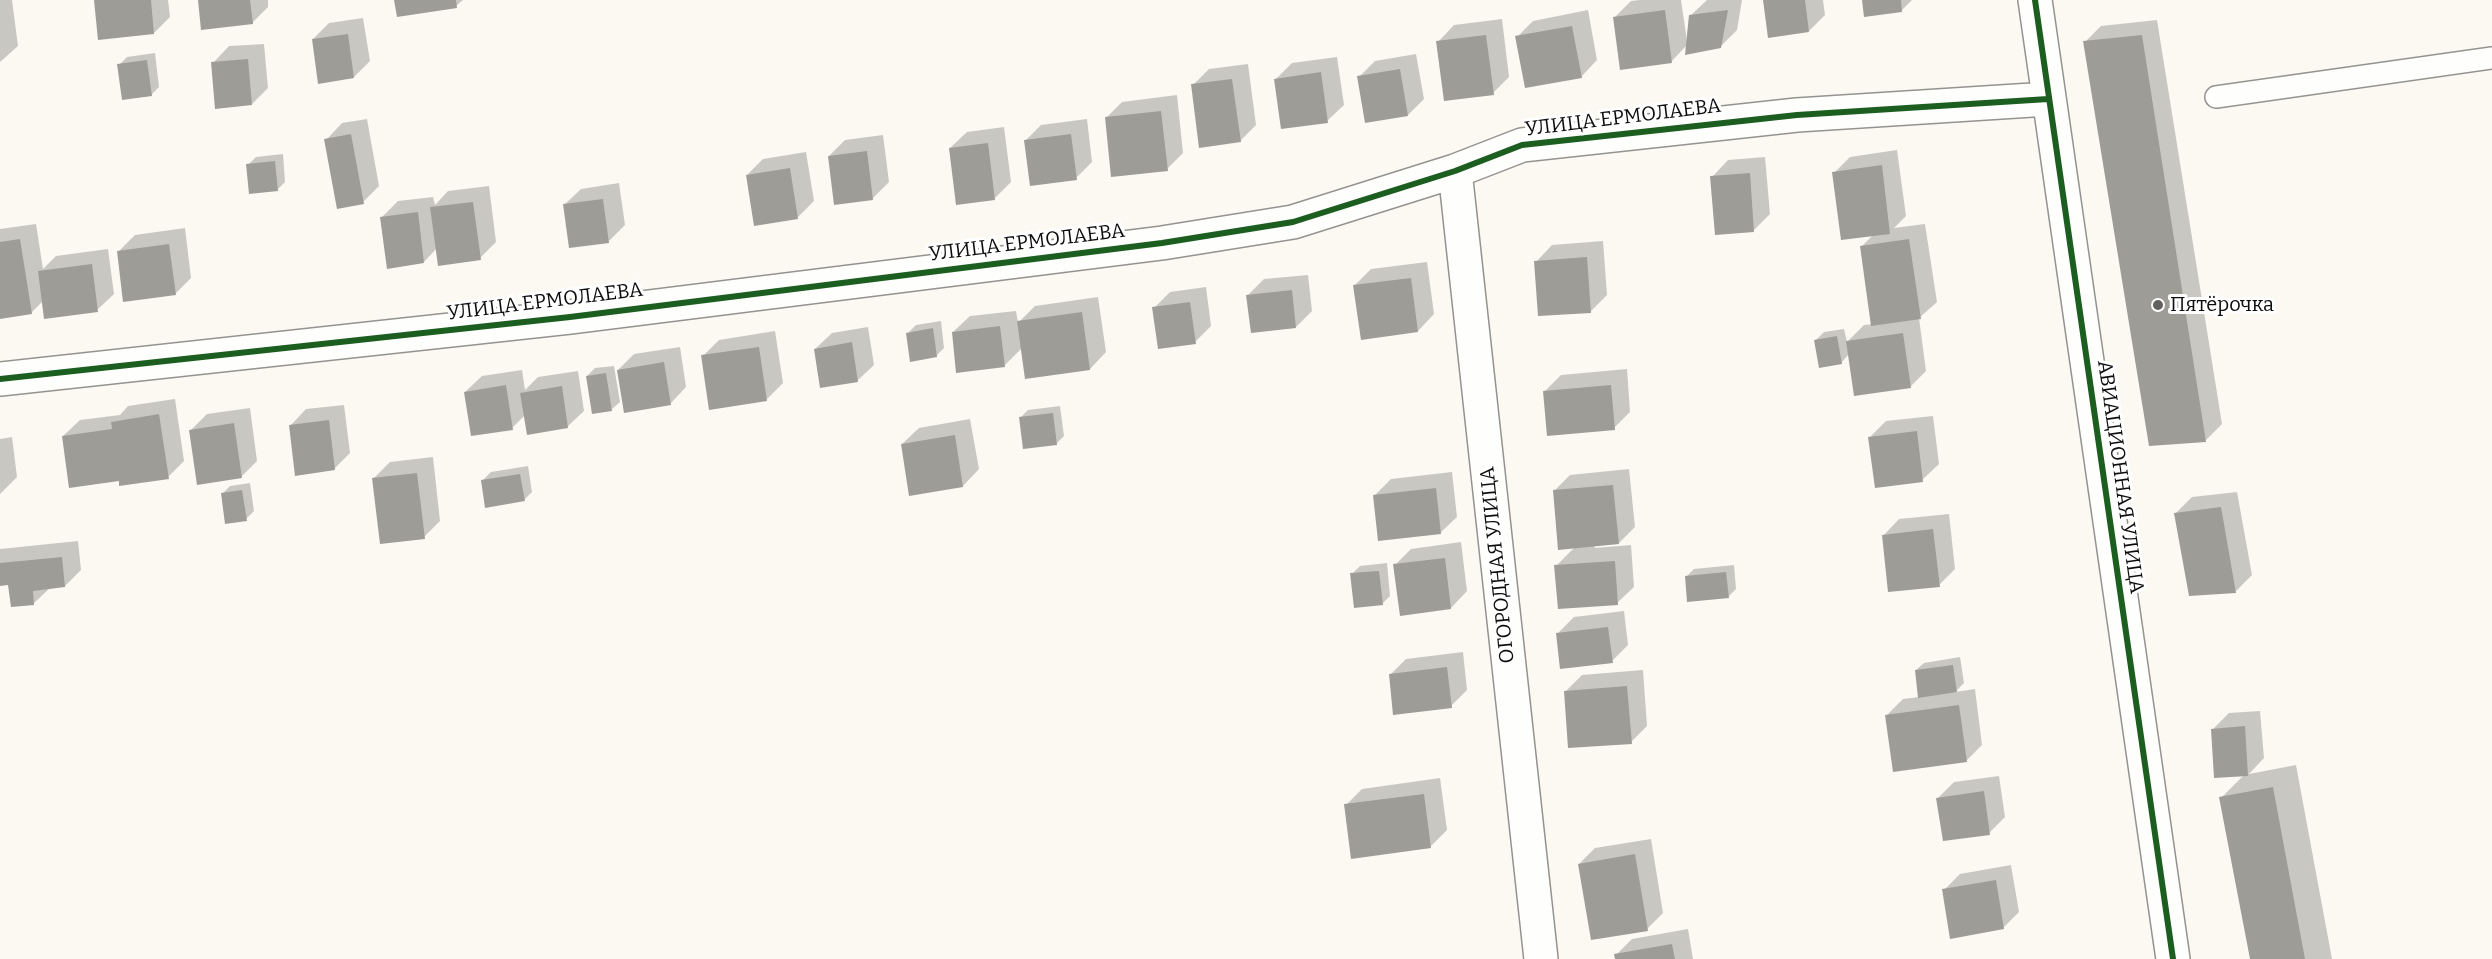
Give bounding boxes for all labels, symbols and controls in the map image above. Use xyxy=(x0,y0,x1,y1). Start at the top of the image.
street label: УЛИЦА ЕРМОЛАЕВА xyxy=(1524,94,1722,142)
street label: УЛИЦА ЕРМОЛАЕВА xyxy=(928,219,1126,267)
street label: УЛИЦА ЕРМОЛАЕВА xyxy=(446,278,644,326)
place label: Пятёрочка xyxy=(2170,293,2274,317)
marker: Пятёрочка xyxy=(2151,298,2165,312)
street label: АВИАЦИОННАЯ УЛИЦА xyxy=(2092,359,2148,595)
street label: ОГОРОДНАЯ УЛИЦА xyxy=(1476,465,1520,665)

